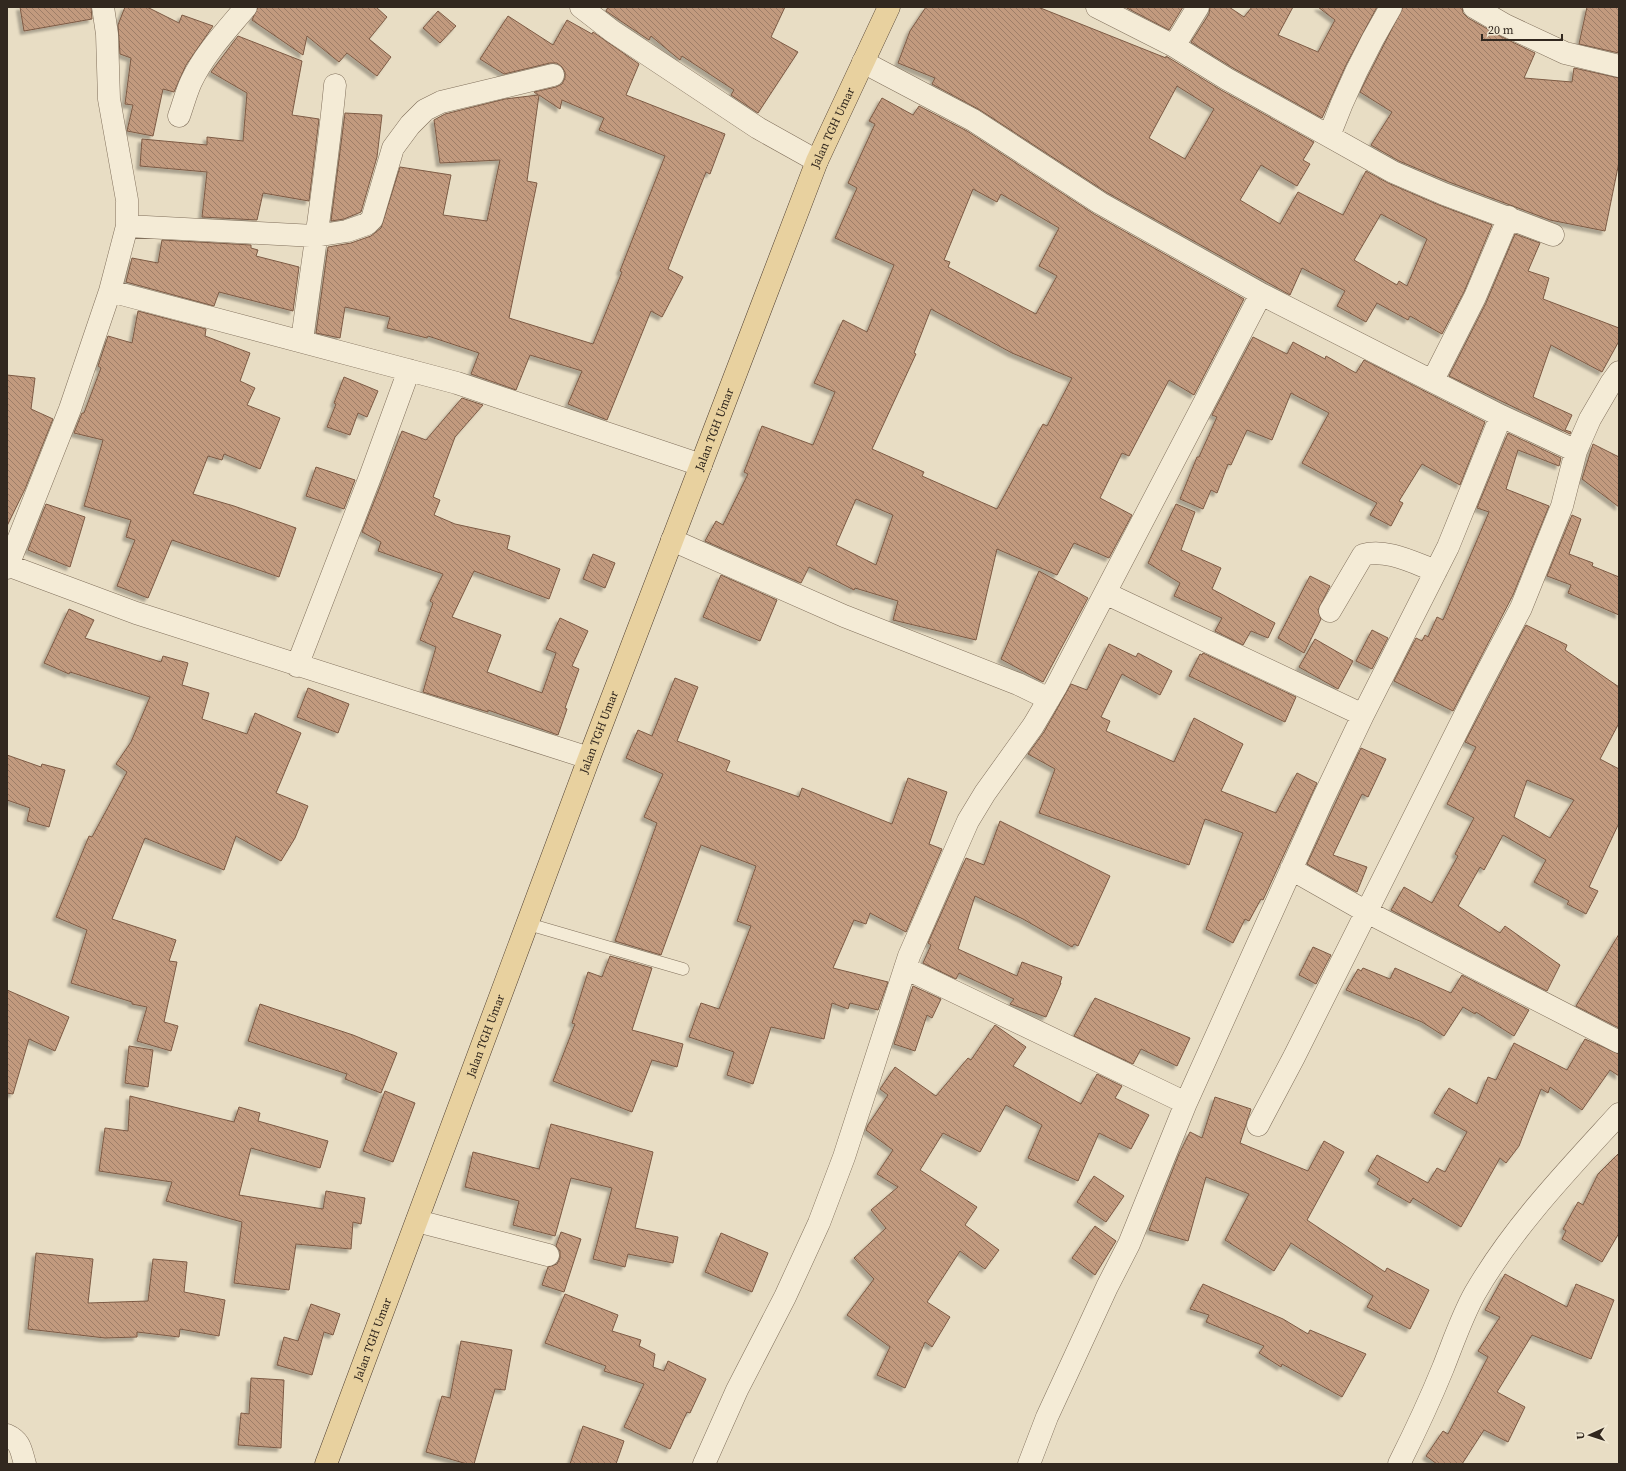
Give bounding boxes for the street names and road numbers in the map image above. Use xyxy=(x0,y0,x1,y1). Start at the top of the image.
street label: Jalan TGH Umar xyxy=(807,85,858,172)
street label: Jalan TGH Umar xyxy=(691,386,738,474)
street label: Jalan TGH Umar xyxy=(576,688,622,777)
street label: Jalan TGH Umar xyxy=(462,992,508,1080)
street label: Jalan TGH Umar xyxy=(349,1296,395,1384)

